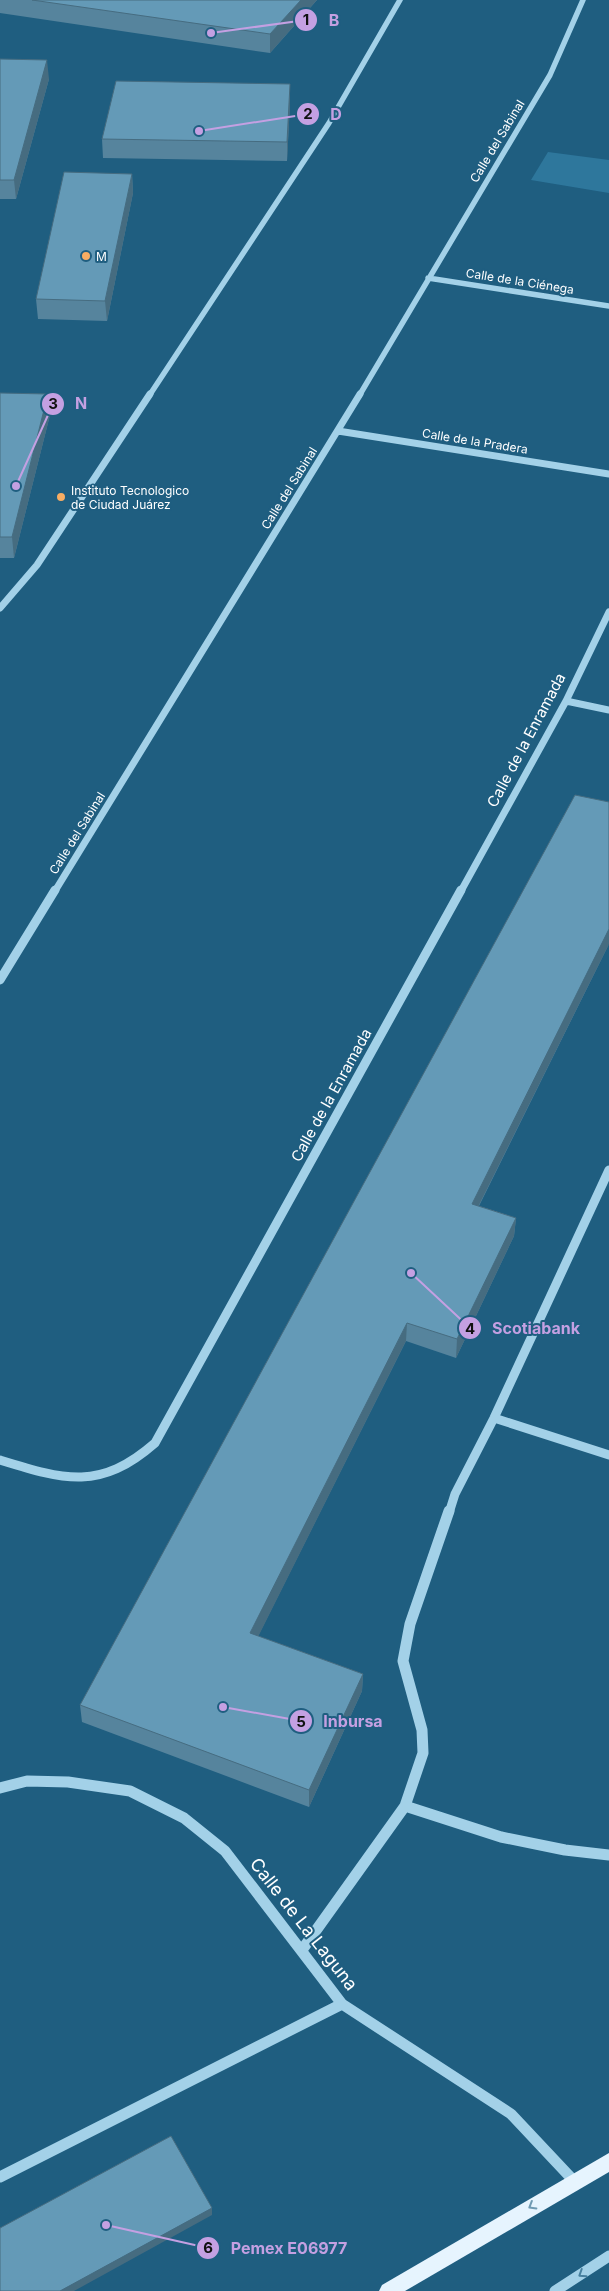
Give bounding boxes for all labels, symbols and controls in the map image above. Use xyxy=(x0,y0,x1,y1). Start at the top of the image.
callout: B xyxy=(293,5,349,36)
text: 1 xyxy=(303,10,309,29)
text: B xyxy=(329,10,339,30)
street label: Calle del Sabinal xyxy=(466,97,528,185)
callout: D xyxy=(295,99,352,130)
text: 2 xyxy=(303,104,313,123)
text: D xyxy=(330,104,342,124)
place label: M xyxy=(96,249,107,264)
marker: M xyxy=(80,250,92,262)
street label: Calle de la Ciénega xyxy=(465,265,575,297)
callout: N xyxy=(40,388,98,419)
text: N xyxy=(75,393,87,413)
text: 3 xyxy=(48,394,58,413)
street label: Calle de la Pradera xyxy=(421,425,529,457)
street label: Calle del Sabinal xyxy=(258,444,320,532)
place label: Instituto Tecnologico de Ciudad Juárez xyxy=(71,483,189,512)
marker: Instituto Tecnologico de Ciudad Juárez xyxy=(55,491,67,503)
street label: Calle de la Enramada xyxy=(483,670,569,810)
street label: Calle del Sabinal xyxy=(46,789,108,877)
street label: Calle de la Enramada xyxy=(287,1025,375,1165)
callout: Scotiabank xyxy=(457,1313,590,1344)
text: Scotiabank xyxy=(492,1318,581,1338)
text: 4 xyxy=(465,1319,475,1338)
callout: Inbursa xyxy=(289,1706,393,1737)
text: Inbursa xyxy=(323,1711,383,1731)
text: 5 xyxy=(296,1712,306,1731)
street label: Calle de La Laguna xyxy=(246,1854,362,1994)
one-way arrow xyxy=(529,2200,538,2210)
callout: Pemex E06977 xyxy=(196,2233,357,2264)
text: 6 xyxy=(203,2238,213,2257)
text: Pemex E06977 xyxy=(231,2238,347,2258)
one-way arrow xyxy=(578,2268,588,2277)

